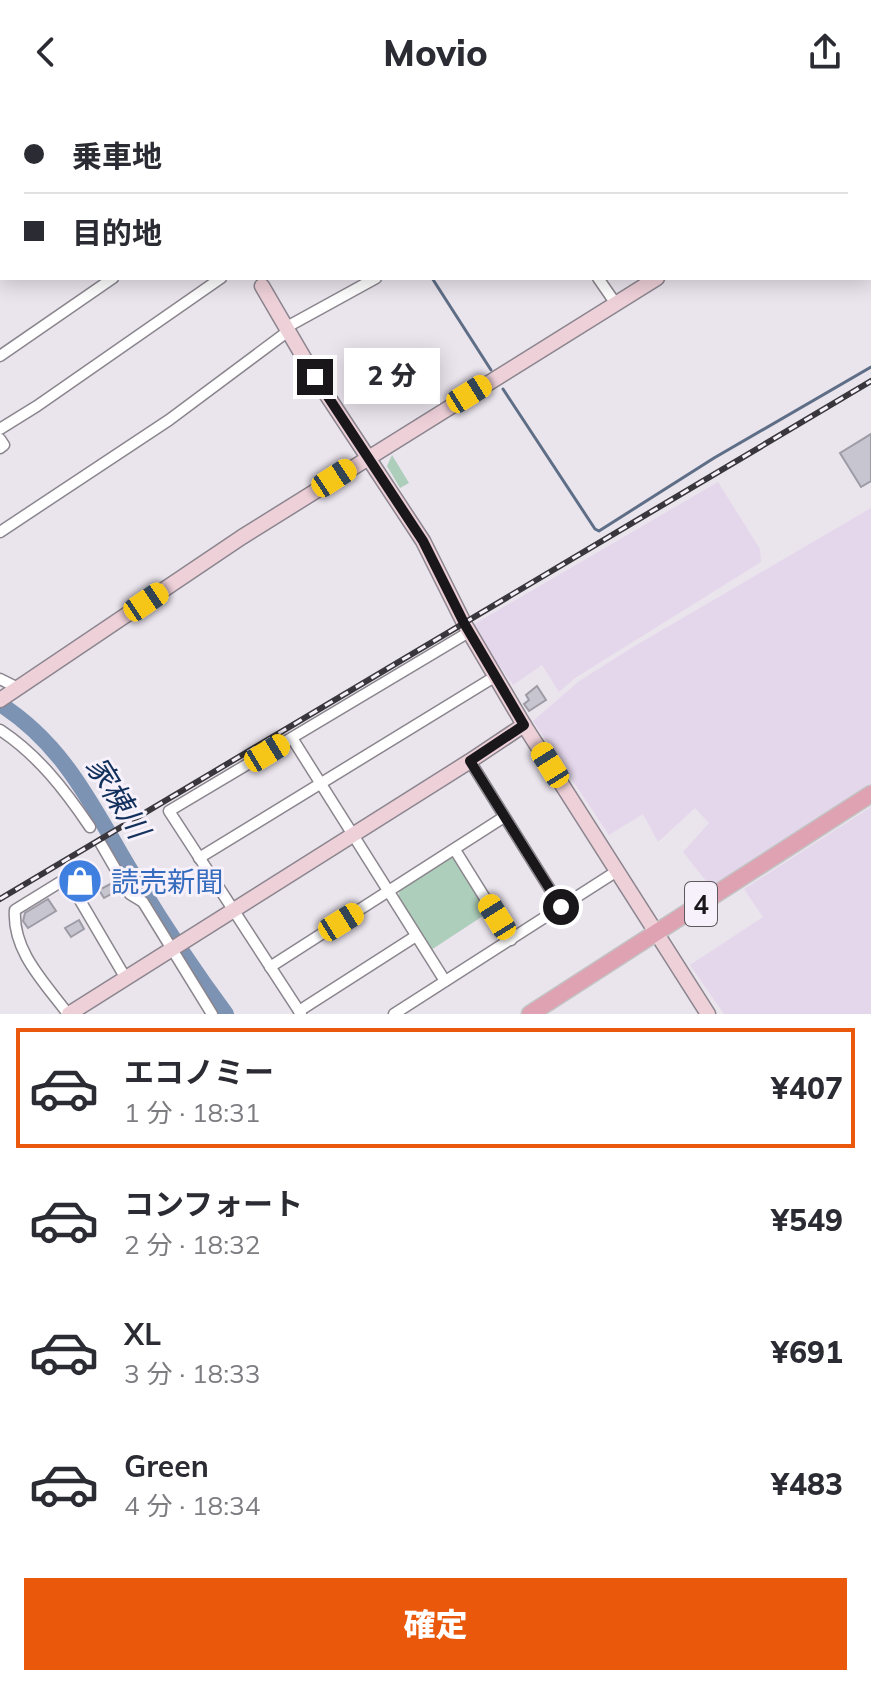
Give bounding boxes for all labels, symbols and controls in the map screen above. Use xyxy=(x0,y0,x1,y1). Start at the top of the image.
icon: back xyxy=(24,30,68,74)
text: Movio xyxy=(383,30,488,75)
icon: share xyxy=(803,30,847,74)
text: 乗車地 xyxy=(72,137,162,175)
text: 目的地 xyxy=(72,214,162,252)
callout: 2 分 xyxy=(343,349,439,405)
route end xyxy=(297,359,333,395)
text: 2 分 xyxy=(368,359,416,392)
car xyxy=(442,371,496,417)
car xyxy=(307,455,361,501)
car xyxy=(119,579,173,625)
car xyxy=(240,730,294,776)
car xyxy=(527,738,573,792)
water label: 家棟川 xyxy=(78,749,160,848)
shop icon: 読売新聞 xyxy=(56,857,104,905)
place label: 読売新聞 xyxy=(111,864,223,899)
road number: 4 xyxy=(685,882,717,926)
route start xyxy=(543,889,579,925)
car xyxy=(474,890,520,944)
car xyxy=(314,899,368,945)
icon: car xyxy=(28,1052,100,1124)
text: エコノミー xyxy=(124,1053,274,1091)
text: ¥407 xyxy=(771,1069,843,1107)
text: 1 分 · 18:31 xyxy=(124,1096,260,1129)
icon: car xyxy=(28,1184,100,1256)
text: コンフォート xyxy=(124,1185,303,1223)
text: ¥549 xyxy=(771,1201,843,1239)
text: 2 分 · 18:32 xyxy=(124,1228,260,1261)
text: XL xyxy=(124,1315,161,1353)
icon: car xyxy=(28,1316,100,1388)
text: ¥691 xyxy=(771,1333,843,1371)
text: 3 分 · 18:33 xyxy=(124,1357,260,1390)
text: Green xyxy=(124,1447,209,1485)
icon: car xyxy=(28,1448,100,1520)
text: ¥483 xyxy=(771,1465,843,1503)
text: 4 分 · 18:34 xyxy=(124,1489,260,1522)
button: 確定 xyxy=(24,1578,847,1670)

